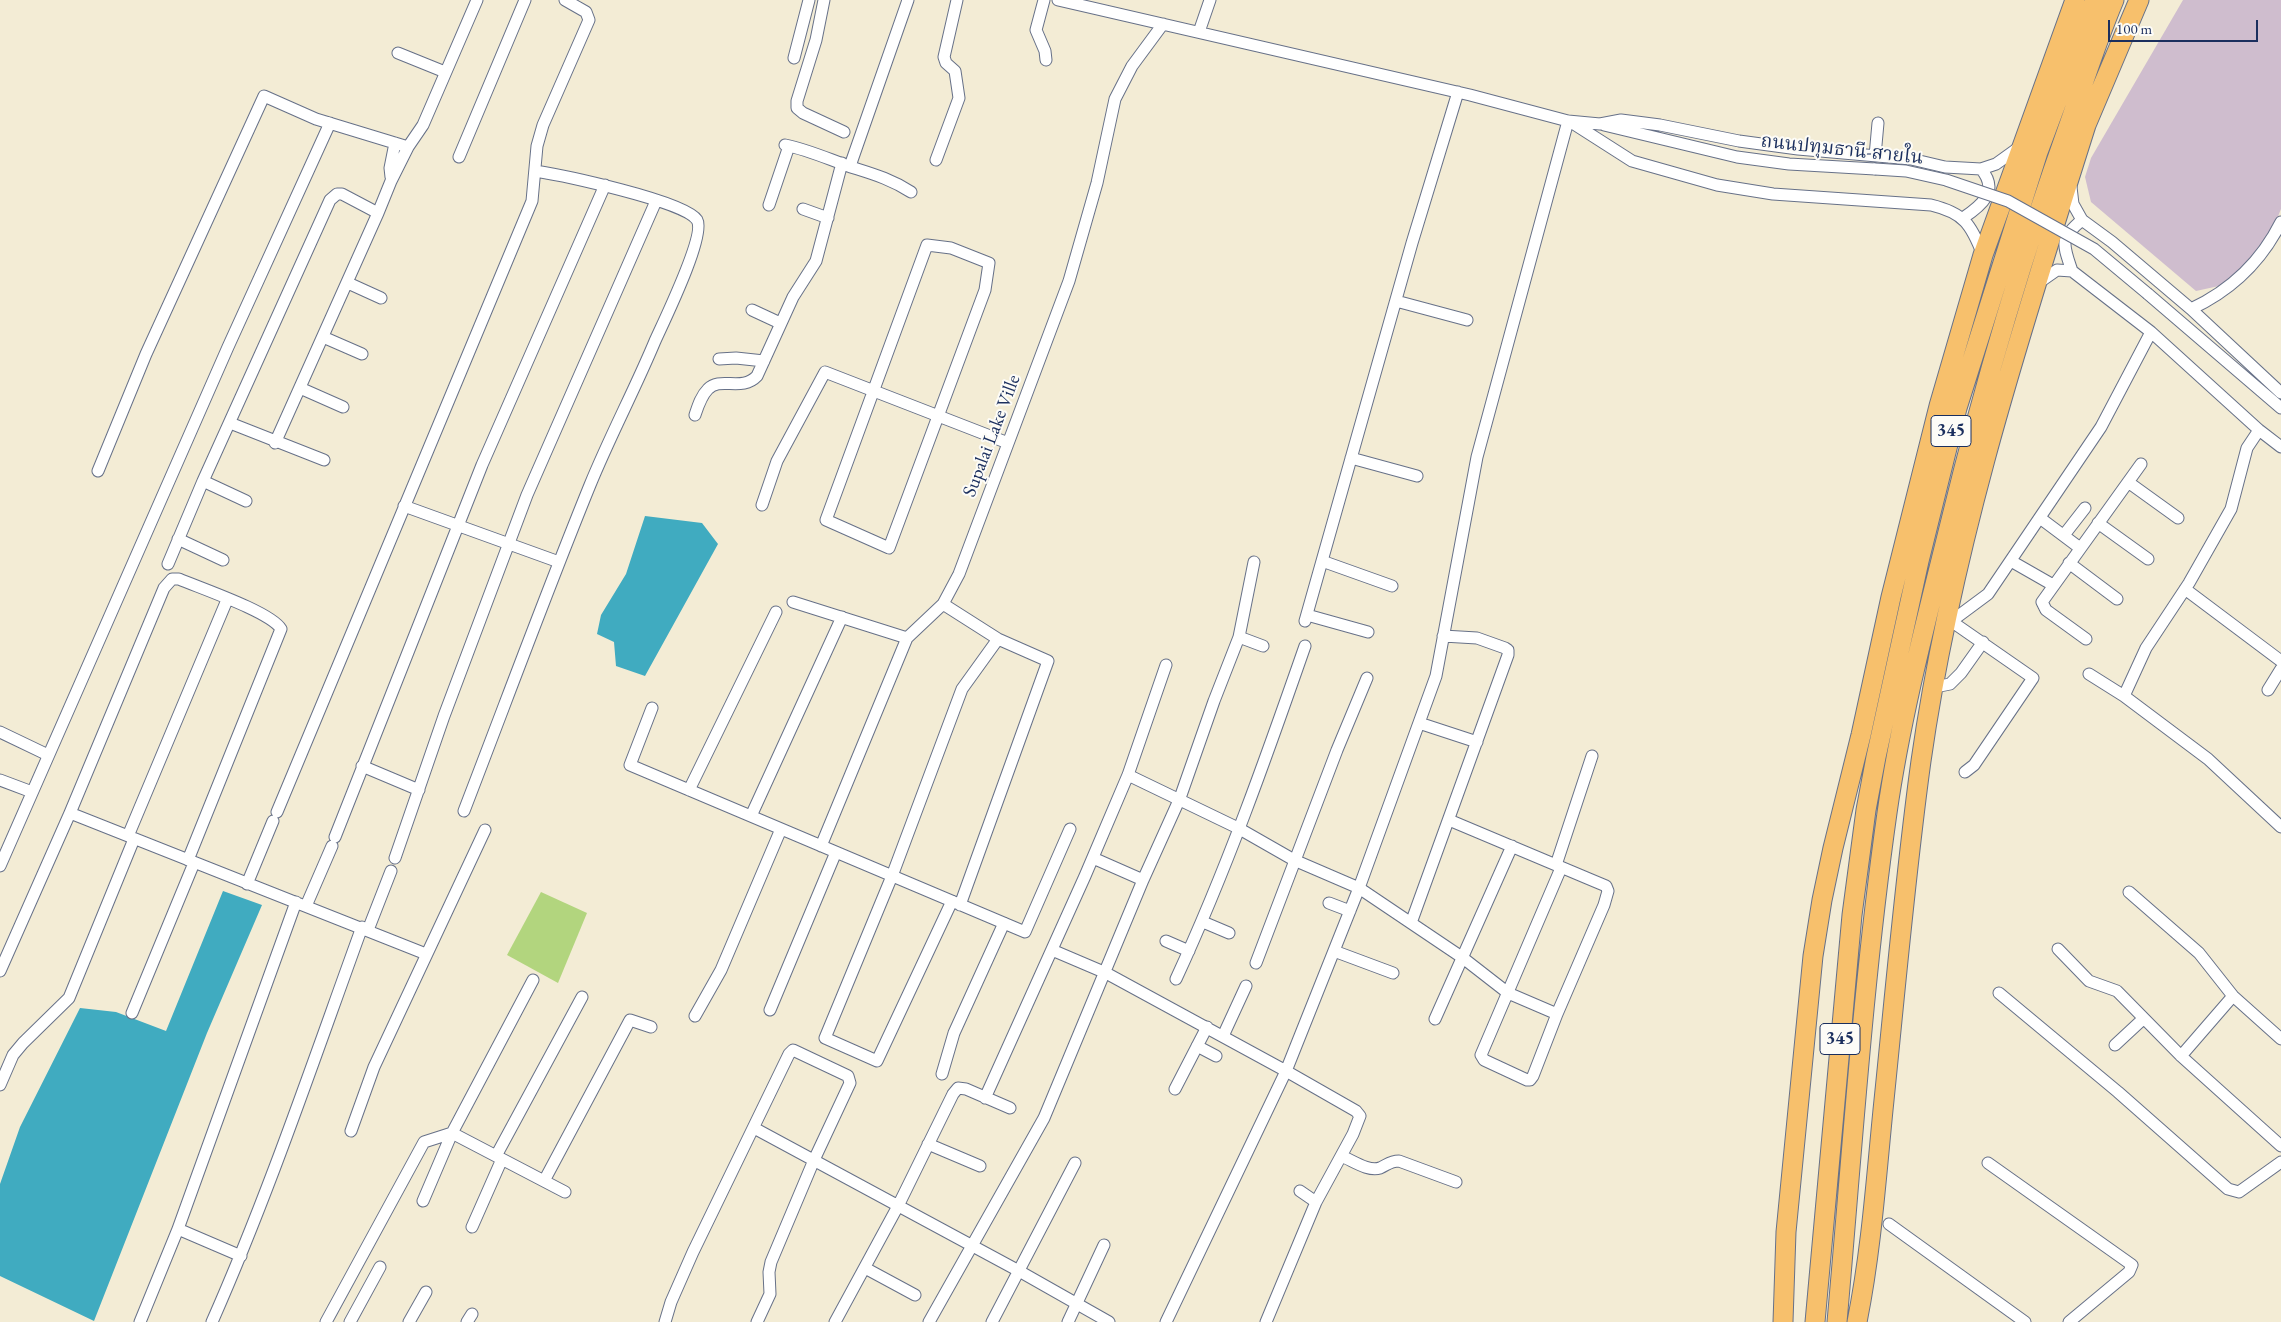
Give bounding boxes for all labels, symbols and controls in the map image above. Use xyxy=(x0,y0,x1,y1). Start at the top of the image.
scale bar xyxy=(2111,10,2261,42)
text: 100 m xyxy=(2116,19,2152,38)
street label: ถนนปทุมธานี-สายใน xyxy=(1760,130,1924,170)
street label: Supalai Lake Ville xyxy=(958,372,1026,500)
road number: 345 xyxy=(1931,416,1971,446)
road number: 345 xyxy=(1820,1024,1860,1054)

